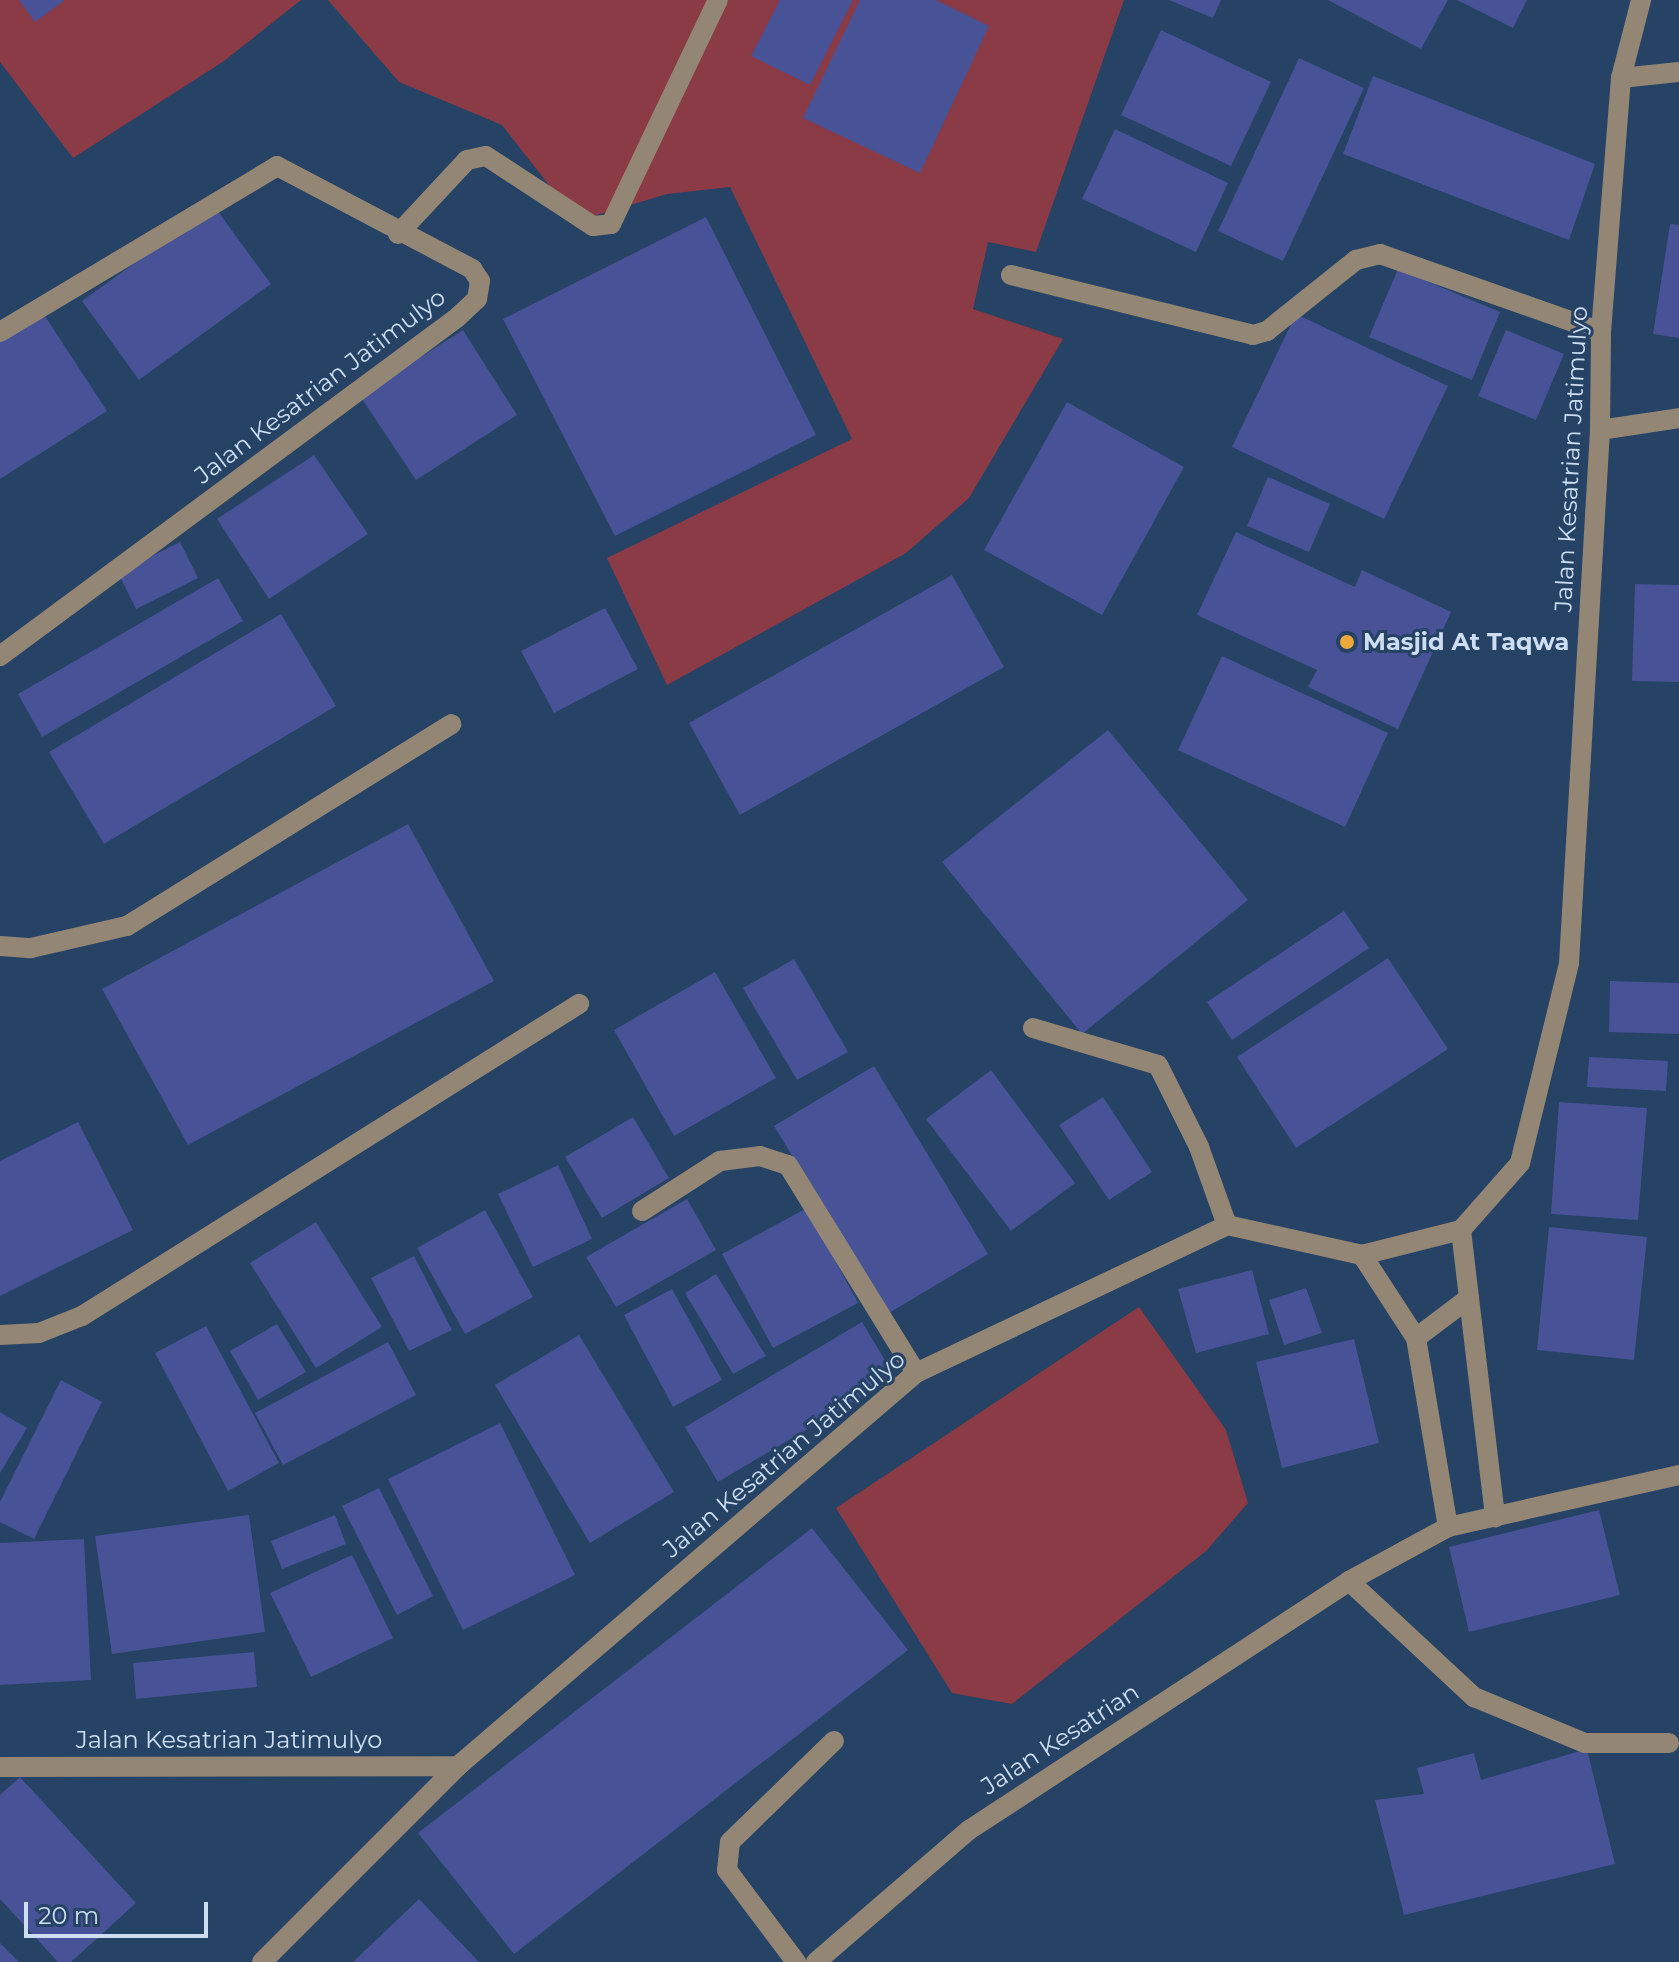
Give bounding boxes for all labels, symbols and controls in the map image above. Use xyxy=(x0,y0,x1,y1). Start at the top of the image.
street label: Jalan Kesatrian Jatimulyo xyxy=(189,282,451,490)
street label: Jalan Kesatrian Jatimulyo xyxy=(1549,305,1593,613)
place label: Masjid At Taqwa xyxy=(1363,628,1569,656)
marker: Masjid At Taqwa xyxy=(1338,633,1356,651)
street label: Jalan Kesatrian Jatimulyo xyxy=(657,1344,911,1564)
street label: Jalan Kesatrian xyxy=(976,1677,1144,1801)
street label: Jalan Kesatrian Jatimulyo xyxy=(76,1726,382,1754)
scale bar xyxy=(28,1886,212,1936)
text: 20 m xyxy=(38,1901,99,1930)

